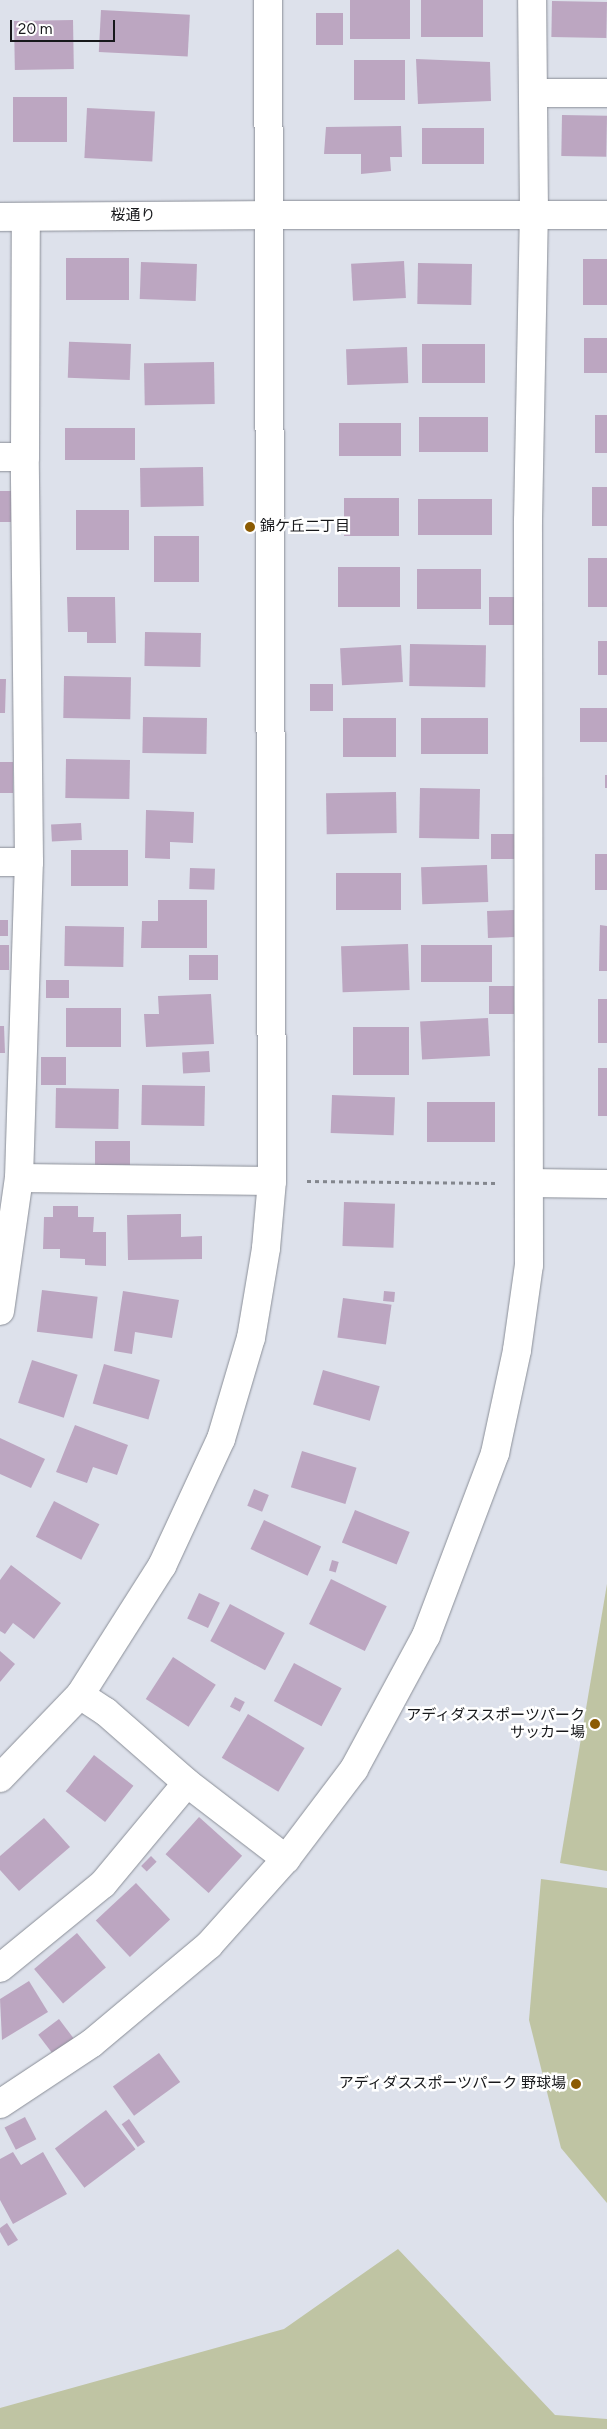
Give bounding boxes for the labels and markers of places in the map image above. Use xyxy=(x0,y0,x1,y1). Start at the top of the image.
place label: 錦ケ丘二丁目 xyxy=(260,518,350,536)
marker: 錦ケ丘二丁目 xyxy=(244,521,256,533)
place label: アディダススポーツパーク サッカー場 xyxy=(405,1706,585,1741)
marker: アディダススポーツパーク サッカー場 xyxy=(589,1718,601,1730)
place label: アディダススポーツパーク 野球場 xyxy=(337,2075,566,2093)
marker: アディダススポーツパーク 野球場 xyxy=(570,2078,582,2090)

